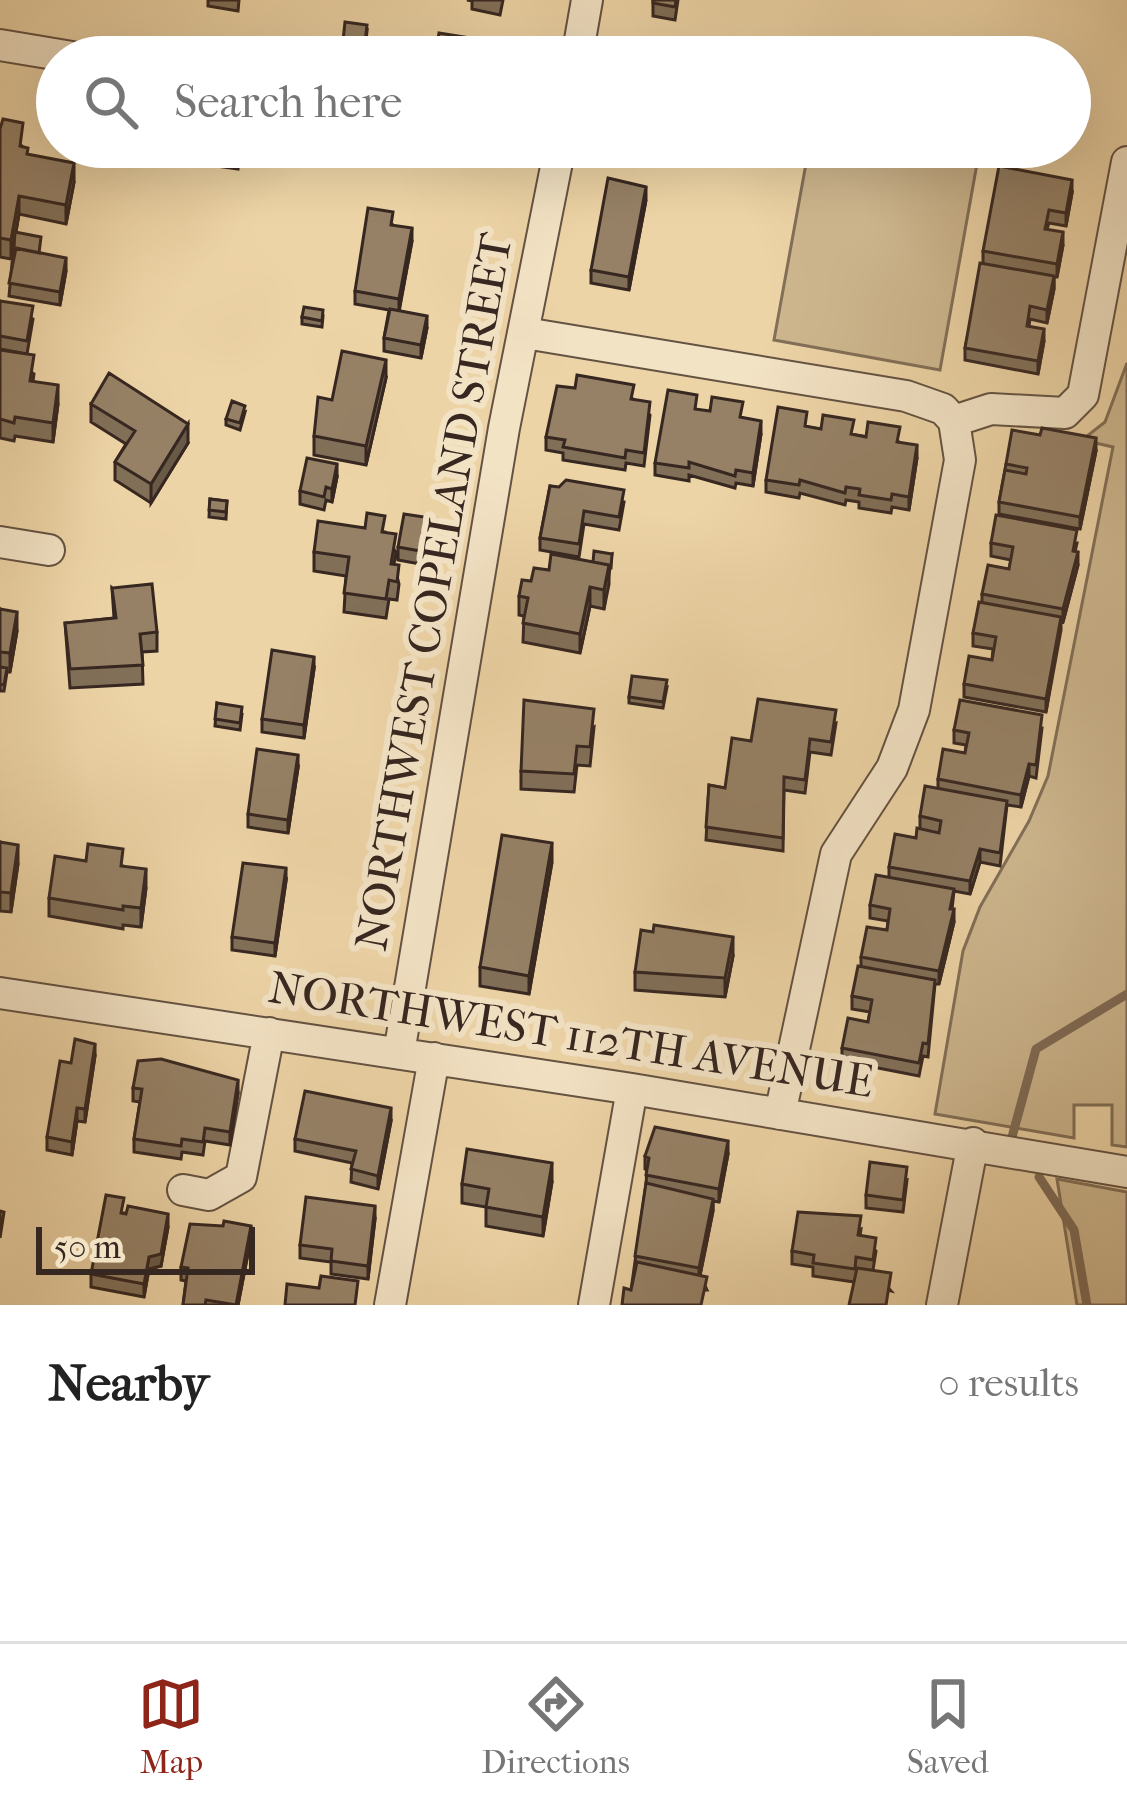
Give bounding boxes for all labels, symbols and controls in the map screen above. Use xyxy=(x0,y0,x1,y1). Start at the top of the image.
search box xyxy=(36,36,1091,168)
icon: search xyxy=(78,69,144,135)
text: Search here xyxy=(174,76,402,129)
street label: NORTHWEST COPELAND STREET xyxy=(345,229,523,955)
street label: NORTHWEST 112TH AVENUE xyxy=(265,961,877,1109)
scale bar xyxy=(36,1221,255,1274)
text: 50 m xyxy=(54,1228,121,1267)
text: Nearby xyxy=(48,1353,209,1413)
text: 0 results xyxy=(938,1360,1079,1406)
tab: Map xyxy=(138,1671,204,1782)
tab: Directions xyxy=(481,1671,630,1782)
tab: Saved xyxy=(907,1671,989,1782)

